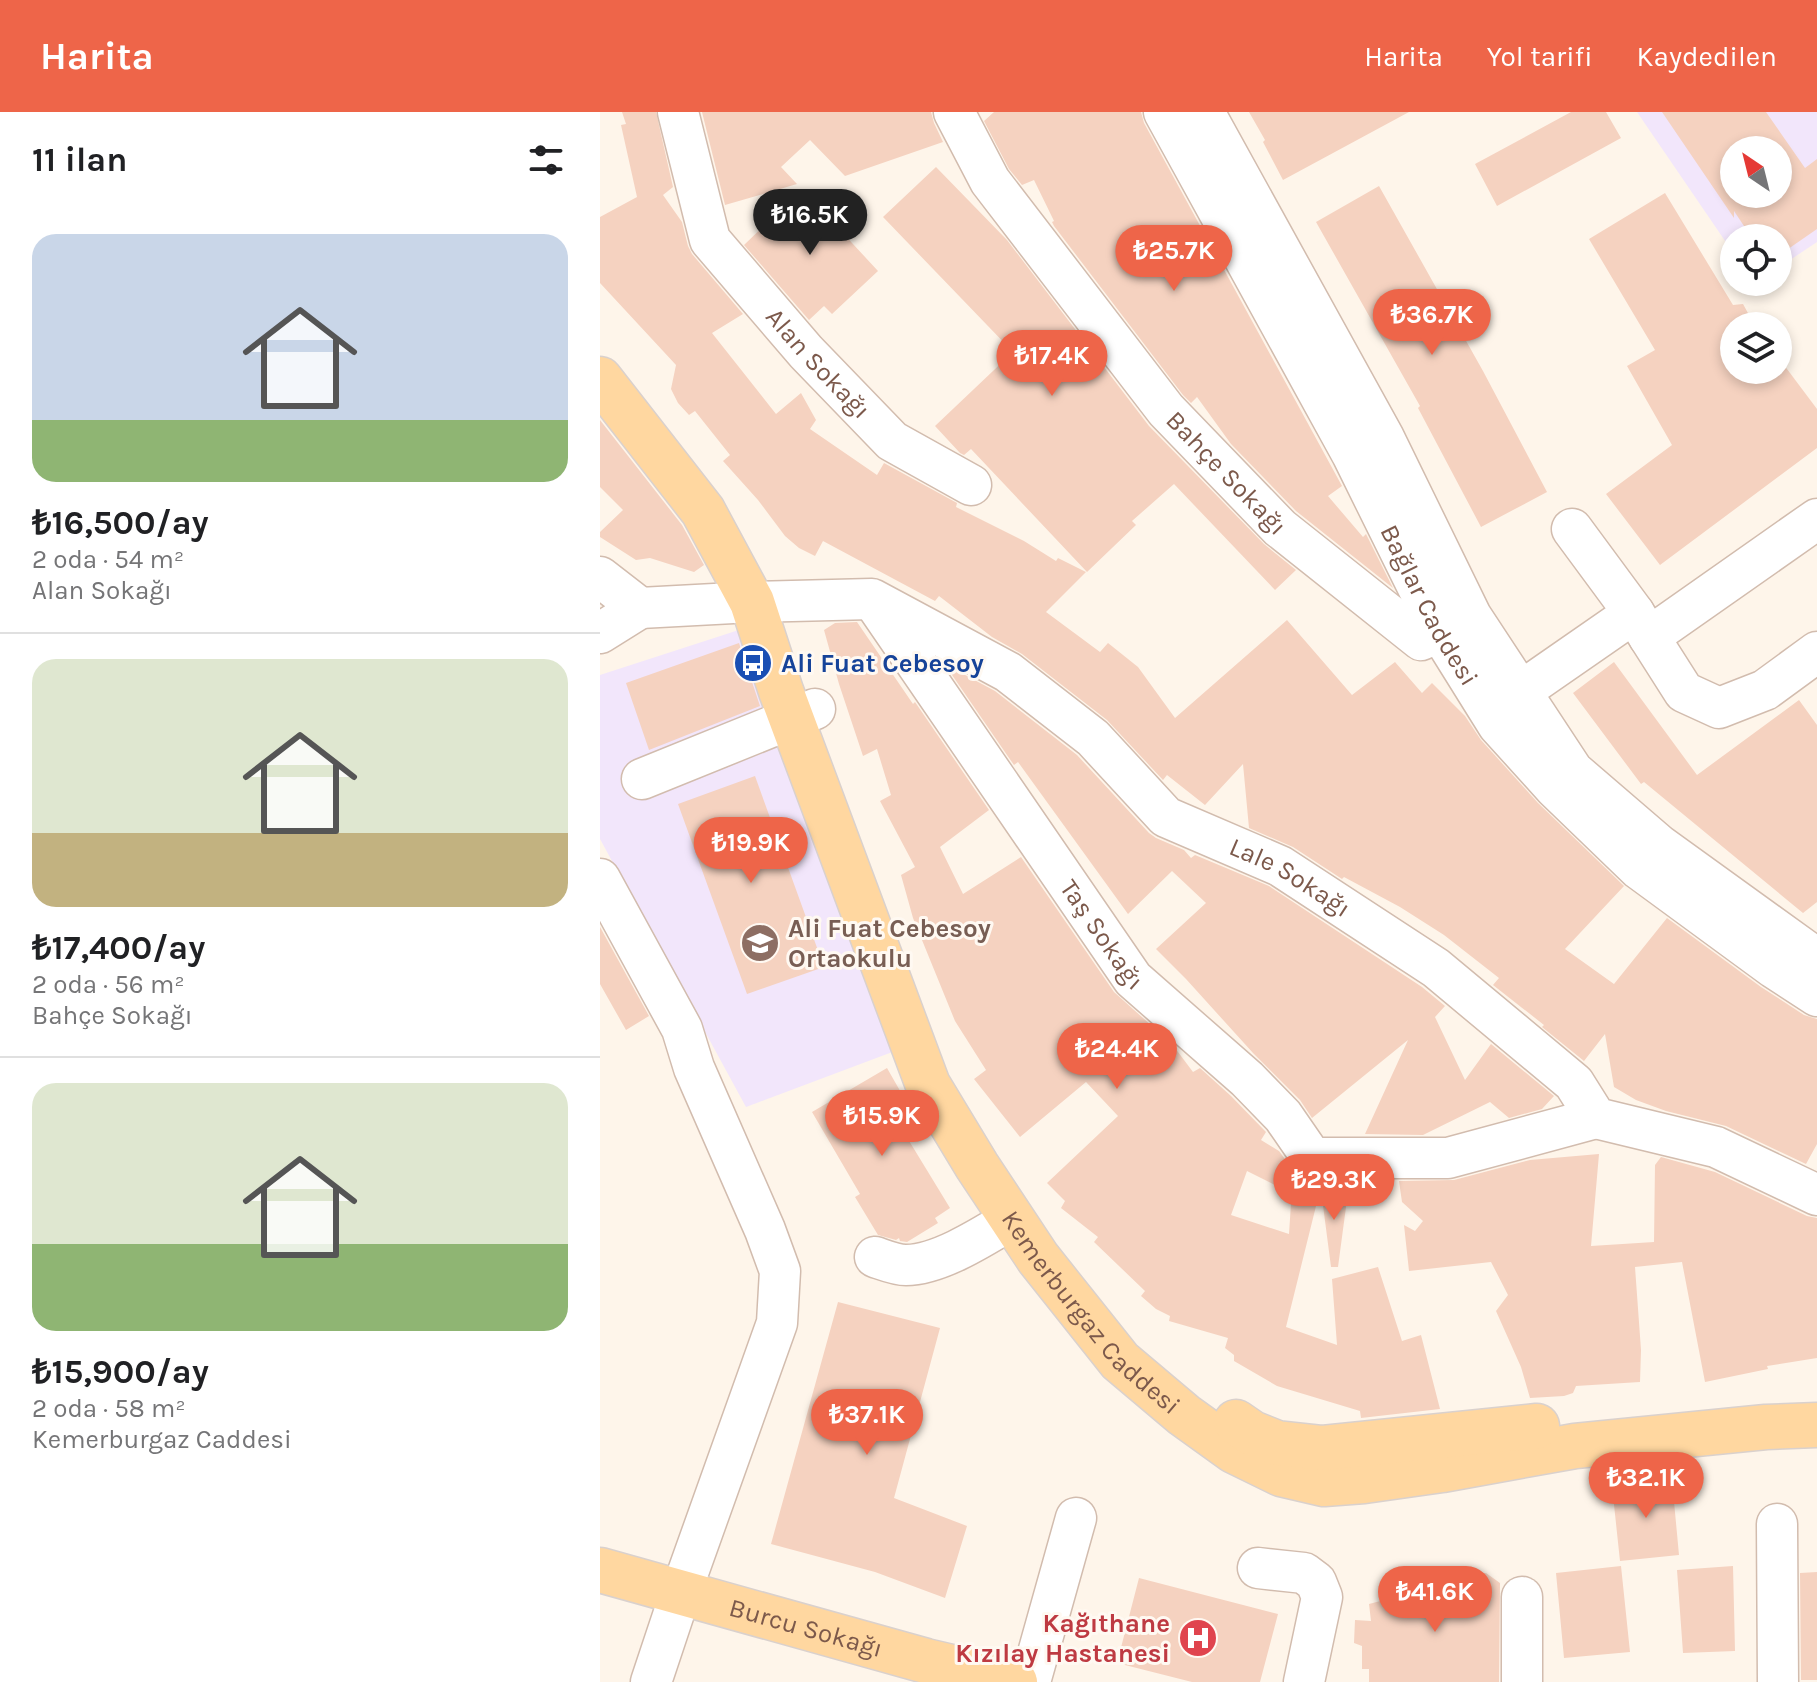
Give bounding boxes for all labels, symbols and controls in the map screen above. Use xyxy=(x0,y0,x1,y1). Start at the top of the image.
text: Harita xyxy=(40,34,154,79)
text: Harita xyxy=(1364,40,1443,73)
text: Yol tarifi xyxy=(1487,40,1593,73)
text: Kaydedilen xyxy=(1637,40,1777,73)
north arrow xyxy=(1720,136,1792,208)
map controls xyxy=(1720,136,1792,384)
icon: filters xyxy=(524,138,568,182)
text: 11 ilan xyxy=(32,140,127,180)
pin: ₺16.5K xyxy=(745,189,875,257)
text: ₺16.5K xyxy=(771,199,849,230)
button: locate xyxy=(1720,224,1792,296)
pin: ₺25.7K xyxy=(1109,225,1239,293)
text: ₺25.7K xyxy=(1133,235,1215,266)
icon: home xyxy=(228,286,372,430)
pin: ₺36.7K xyxy=(1367,289,1497,357)
text: ₺36.7K xyxy=(1391,299,1473,330)
street label: Alan Sokağı xyxy=(760,301,877,425)
button: layers xyxy=(1720,312,1792,384)
pin: ₺17.4K xyxy=(987,330,1117,398)
text: ₺17.4K xyxy=(1014,340,1090,371)
street label: Bahçe Sokağı xyxy=(1160,404,1294,541)
text: ₺16,500/ay xyxy=(32,503,209,543)
street label: Bağlar Caddesi xyxy=(1374,519,1485,691)
text: 2 oda · 54 m² xyxy=(32,544,184,575)
text: Alan Sokağı xyxy=(32,575,172,606)
bus stop icon: Ali Fuat Cebesoy xyxy=(732,642,774,684)
place label: Ali Fuat Cebesoy xyxy=(781,648,984,679)
icon: home xyxy=(228,711,372,855)
pin: ₺19.9K xyxy=(686,817,816,885)
text: ₺19.9K xyxy=(712,827,790,858)
street label: Lale Sokağı xyxy=(1225,831,1357,924)
street label: Taş Sokağı xyxy=(1054,873,1150,996)
place label: Ali Fuat Cebesoy Ortaokulu xyxy=(788,913,991,974)
school or university icon: Ali Fuat Cebesoy Ortaokulu xyxy=(739,922,781,964)
text: ₺17,400/ay xyxy=(32,928,205,968)
text: 2 oda · 56 m² xyxy=(32,969,185,1000)
text: Bahçe Sokağı xyxy=(32,1000,192,1031)
pin: ₺24.4K xyxy=(1052,1023,1182,1091)
text: ₺24.4K xyxy=(1075,1033,1159,1064)
pin: ₺15.9K xyxy=(817,1090,947,1158)
text: ₺15.9K xyxy=(843,1100,921,1131)
icon: home xyxy=(228,1135,372,1279)
pin: ₺29.3K xyxy=(1269,1154,1399,1222)
text: ₺29.3K xyxy=(1291,1164,1377,1195)
street label: Kemerburgaz Caddesi xyxy=(995,1205,1187,1421)
text: ₺15,900/ay xyxy=(32,1352,209,1392)
pin: ₺37.1K xyxy=(802,1389,932,1457)
text: 2 oda · 58 m² xyxy=(32,1393,186,1424)
text: ₺37.1K xyxy=(829,1399,905,1430)
text: Kemerburgaz Caddesi xyxy=(32,1424,292,1455)
pin: ₺32.1K xyxy=(1581,1452,1711,1520)
text: ₺32.1K xyxy=(1607,1462,1685,1493)
pin: ₺41.6K xyxy=(1370,1566,1500,1634)
text: ₺41.6K xyxy=(1396,1576,1474,1607)
street label: Burcu Sokağı xyxy=(726,1591,886,1664)
place label: Kağıthane Kızılay Hastanesi xyxy=(955,1608,1170,1669)
hospital icon: Kağıthane Kızılay Hastanesi xyxy=(1177,1617,1219,1659)

